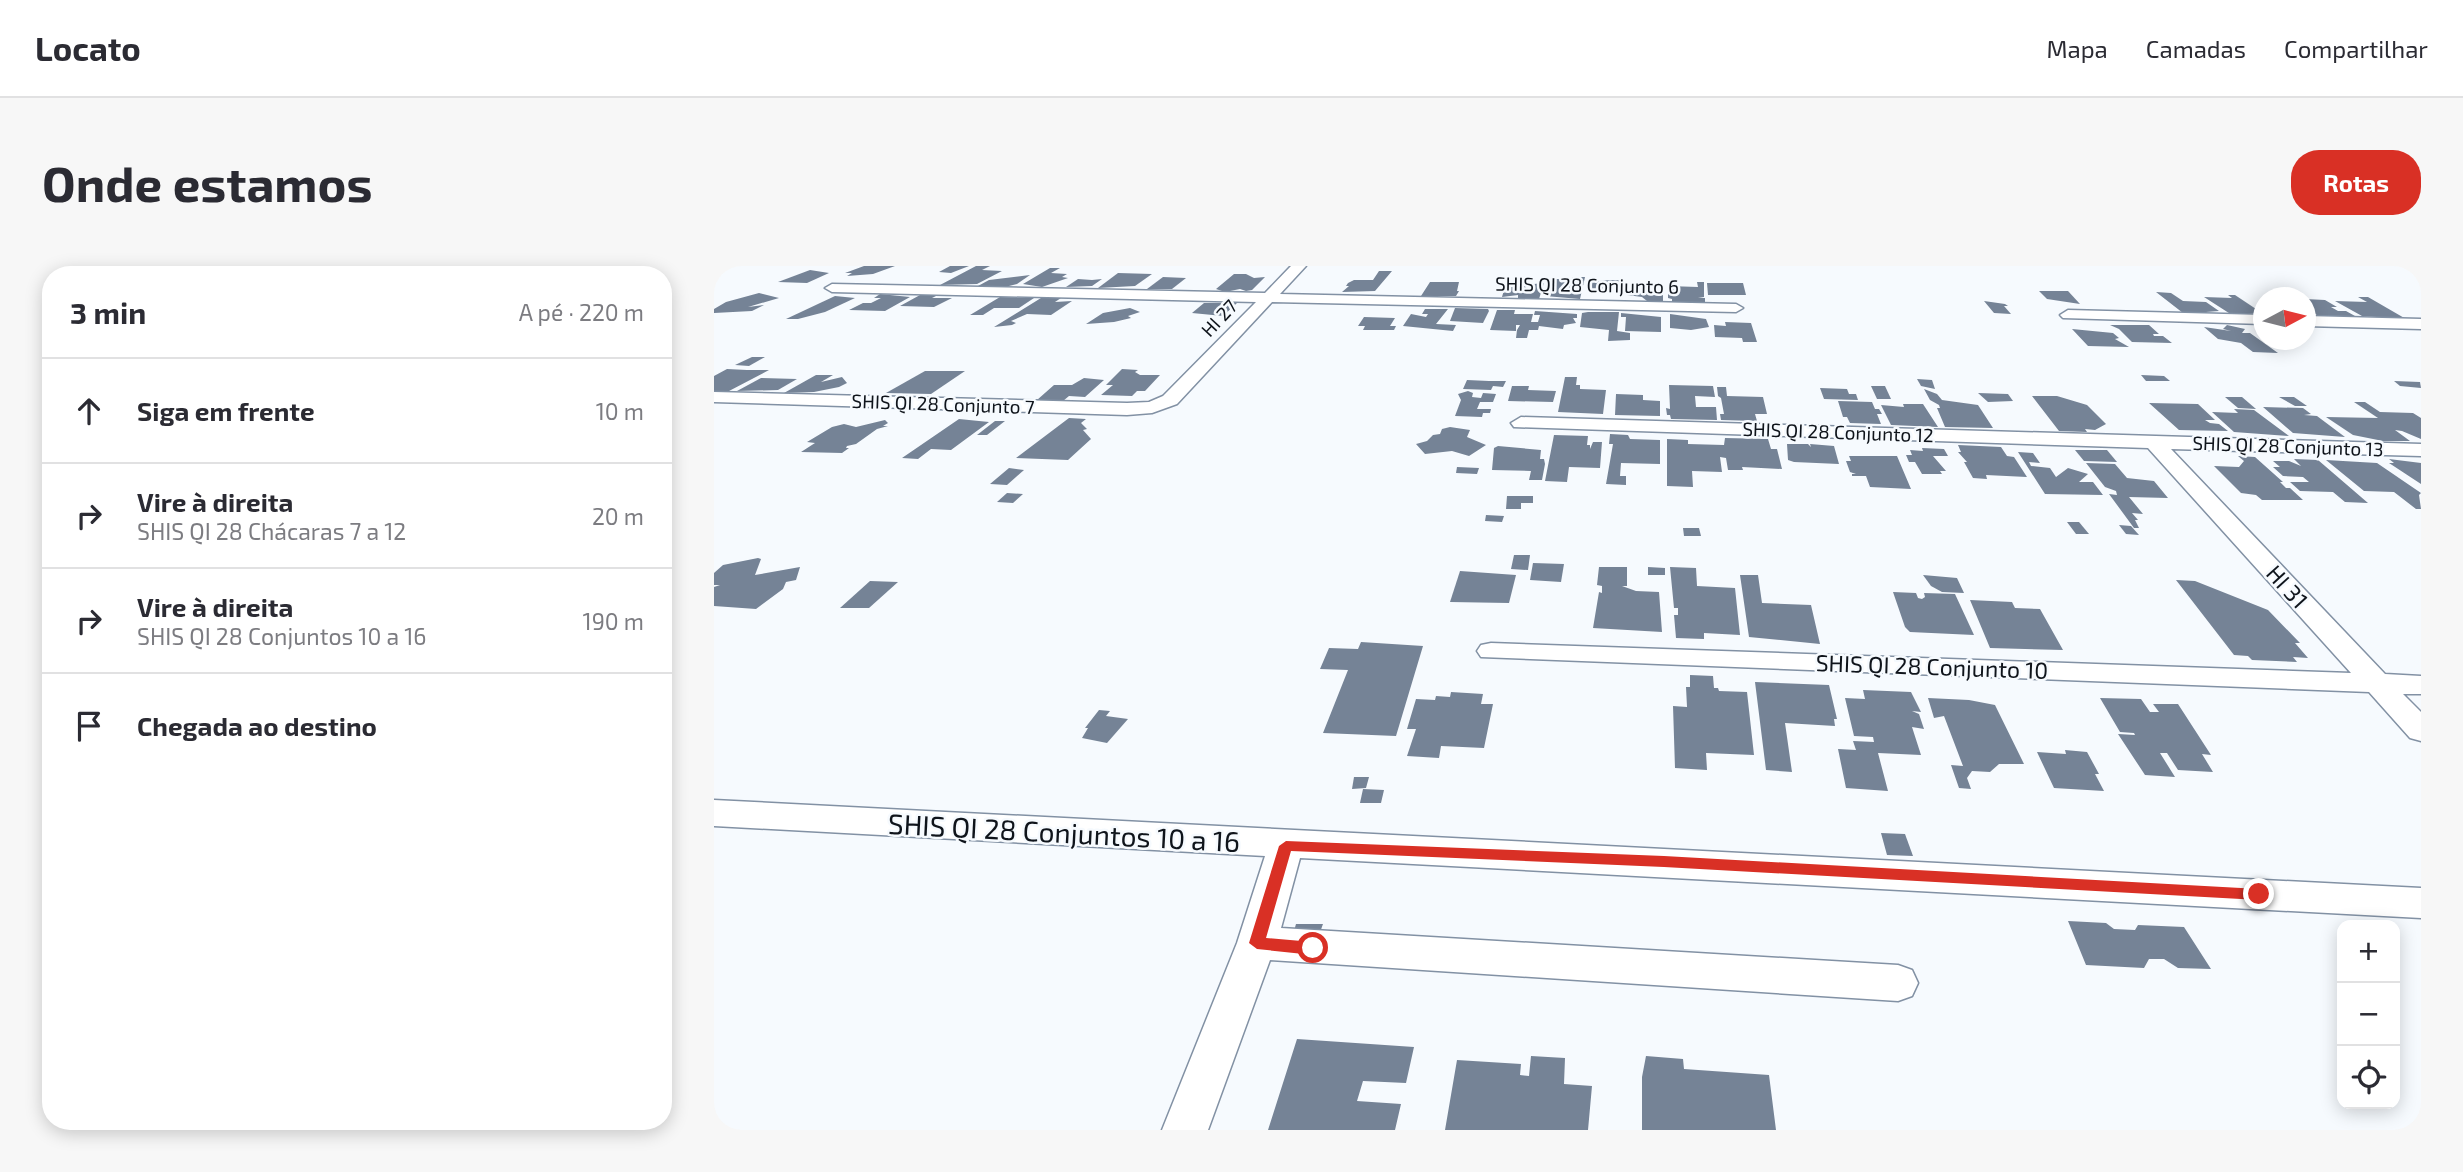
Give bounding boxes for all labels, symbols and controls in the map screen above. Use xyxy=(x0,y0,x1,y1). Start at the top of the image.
text: Locato xyxy=(35,28,141,68)
text: Mapa xyxy=(2046,34,2108,63)
text: Camadas xyxy=(2146,34,2246,63)
text: Compartilhar xyxy=(2284,34,2428,63)
button: Rotas xyxy=(2291,150,2421,215)
text: Onde estamos xyxy=(42,153,372,212)
street label: SHIS QI 28 Conjunto 6 xyxy=(1495,271,1679,298)
north arrow xyxy=(2253,287,2316,350)
text: 3 min xyxy=(70,294,146,330)
street label: HI 27 xyxy=(1196,294,1242,341)
text: A pé · 220 m xyxy=(519,298,644,326)
street label: SHIS QI 28 Conjunto 7 xyxy=(851,389,1035,418)
icon: ahead xyxy=(70,392,108,430)
text: Siga em frente xyxy=(137,395,315,426)
text: 10 m xyxy=(596,397,644,425)
street label: SHIS QI 28 Conjunto 12 xyxy=(1742,417,1934,446)
street label: SHIS QI 28 Conjunto 13 xyxy=(2192,431,2384,460)
text: Vire à direita xyxy=(137,486,293,517)
icon: right xyxy=(70,497,108,535)
text: 20 m xyxy=(592,502,644,530)
text: SHIS QI 28 Chácaras 7 a 12 xyxy=(137,517,406,545)
street label: HI 31 xyxy=(2261,559,2314,614)
text: Vire à direita xyxy=(137,591,293,622)
icon: right xyxy=(70,602,108,640)
text: 190 m xyxy=(583,607,644,635)
text: SHIS QI 28 Conjuntos 10 a 16 xyxy=(137,622,427,650)
street label: SHIS QI 28 Conjunto 10 xyxy=(1815,648,2049,684)
icon: arrive xyxy=(70,707,108,745)
text: Chegada ao destino xyxy=(137,710,377,741)
street label: SHIS QI 28 Conjuntos 10 a 16 xyxy=(887,806,1241,858)
route end xyxy=(2243,878,2274,909)
map controls xyxy=(2337,920,2400,1109)
button: + xyxy=(2337,920,2400,983)
route start xyxy=(1297,932,1328,963)
button: − xyxy=(2337,983,2400,1046)
button: locate xyxy=(2337,1046,2400,1109)

